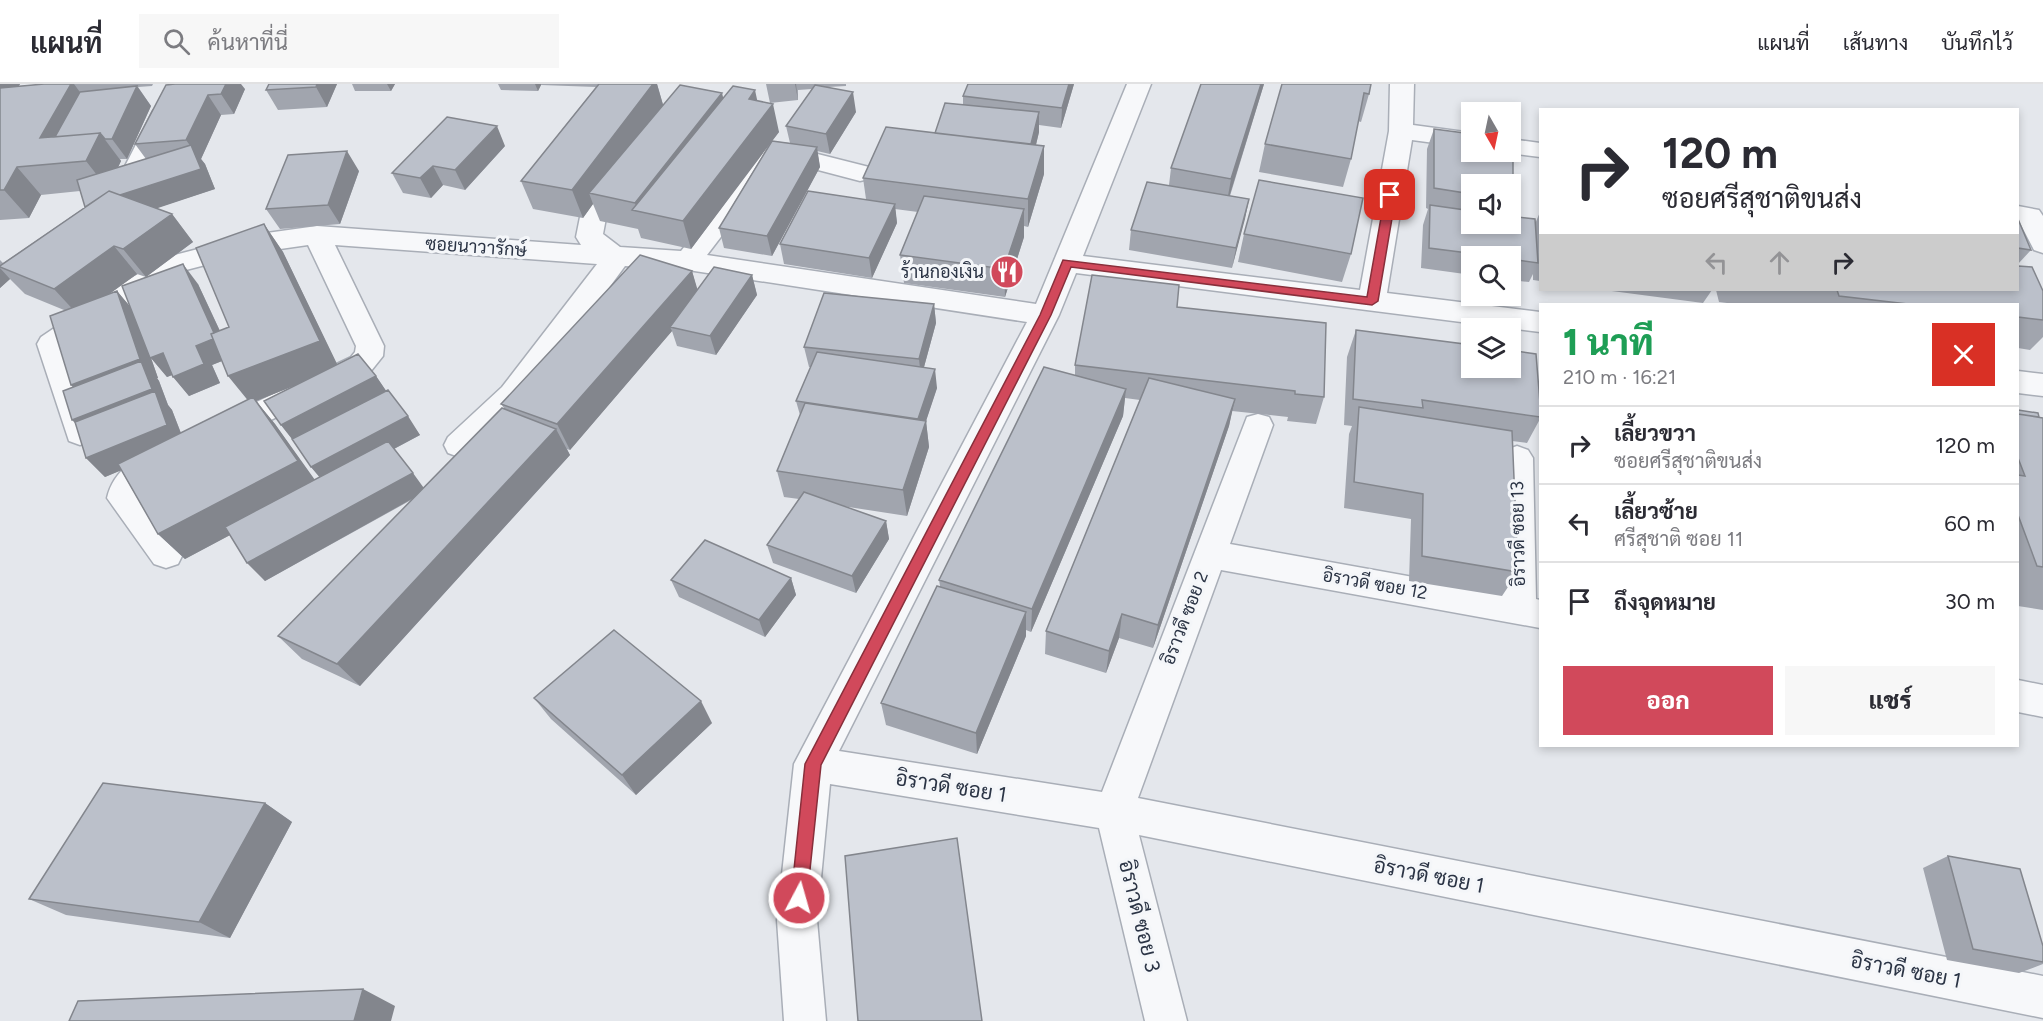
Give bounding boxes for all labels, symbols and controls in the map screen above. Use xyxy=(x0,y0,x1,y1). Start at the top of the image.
search box xyxy=(139,14,559,68)
icon: search xyxy=(160,25,193,58)
text: แผนที่ xyxy=(30,26,103,60)
text: ค้นหาที่นี่ xyxy=(208,29,288,56)
text: แผนที่ xyxy=(1757,30,1810,55)
text: เส้นทาง xyxy=(1843,30,1908,55)
text: บันทึกไว้ xyxy=(1941,30,2013,55)
north arrow xyxy=(1461,102,1521,162)
map controls xyxy=(1461,102,1521,378)
text: 120 m xyxy=(1662,128,1778,179)
icon: right xyxy=(1563,132,1641,210)
pin xyxy=(1364,169,1415,220)
button: sound xyxy=(1461,174,1521,234)
icon: arrive xyxy=(1373,178,1406,211)
text: ซอยศรีสุชาติขนส่ง xyxy=(1662,182,1862,215)
street label: ซอยนาวารักษ์ xyxy=(425,230,528,262)
button: search xyxy=(1461,246,1521,306)
icon: left xyxy=(1700,246,1733,279)
icon: ahead xyxy=(1763,246,1796,279)
icon: right xyxy=(1826,246,1859,279)
restaurant icon: ร้านกองเงิน xyxy=(989,254,1025,290)
place label: ร้านกองเงิน xyxy=(901,260,984,283)
button: layers xyxy=(1461,318,1521,378)
text: 1 นาที xyxy=(1563,321,1654,364)
button: close xyxy=(1932,323,1995,386)
text: 210 m · 16:21 xyxy=(1563,365,1676,389)
text: เลี้ยวขวา xyxy=(1614,420,1696,447)
icon: right xyxy=(1563,429,1596,462)
text: 120 m xyxy=(1935,432,1995,459)
text: ซอยศรีสุชาติขนส่ง xyxy=(1614,449,1762,473)
street label: อิราวดี ซอย 13 xyxy=(1504,481,1530,587)
text: เลี้ยวซ้าย xyxy=(1614,498,1698,525)
icon: left xyxy=(1563,507,1596,540)
text: 60 m xyxy=(1944,510,1995,537)
text: ศรีสุชาติ ซอย 11 xyxy=(1614,527,1743,551)
street label: อิราวดี ซอย 12 xyxy=(1321,562,1430,604)
street label: อิราวดี ซอย 2 xyxy=(1155,567,1213,668)
icon: arrive xyxy=(1563,585,1596,618)
text: 30 m xyxy=(1945,588,1995,615)
text: ถึงจุดหมาย xyxy=(1614,589,1716,616)
button: ออก xyxy=(1563,666,1773,735)
button: แชร์ xyxy=(1785,666,1995,735)
street label: อิราวดี ซอย 1 xyxy=(894,765,1008,807)
street label: อิราวดี ซอย 1 xyxy=(1372,852,1486,898)
street label: อิราวดี ซอย 3 xyxy=(1114,857,1166,975)
position arrow xyxy=(767,866,831,930)
street label: อิราวดี ซอย 1 xyxy=(1849,947,1963,993)

